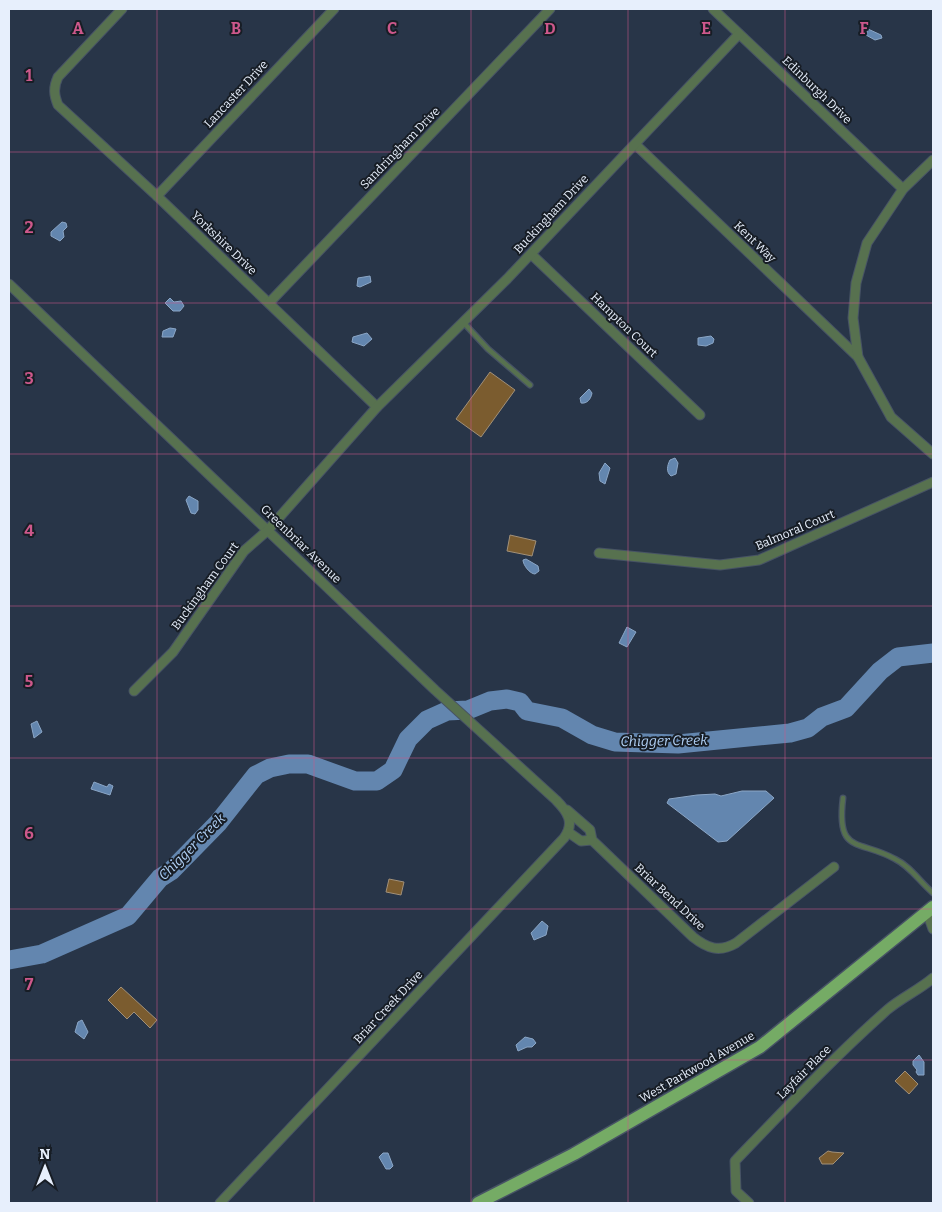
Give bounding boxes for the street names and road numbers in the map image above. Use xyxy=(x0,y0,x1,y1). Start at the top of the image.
street label: Edinburgh Drive xyxy=(779,53,855,127)
street label: Lancaster Drive xyxy=(201,57,271,131)
street label: Sandringham Drive xyxy=(357,104,443,192)
street label: Buckingham Drive xyxy=(511,172,591,256)
street label: Yorkshire Drive xyxy=(188,208,260,278)
street label: Kent Way xyxy=(731,219,779,266)
street label: Hampton Court xyxy=(588,290,661,361)
street label: Greenbriar Avenue xyxy=(258,502,344,586)
street label: Balmoral Court xyxy=(753,507,837,553)
street label: Buckingham Court xyxy=(169,539,242,632)
street label: Briar Bend Drive xyxy=(632,861,708,933)
street label: Briar Creek Drive xyxy=(351,968,425,1046)
street label: West Parkwood Avenue xyxy=(637,1028,757,1106)
street label: Layfair Place xyxy=(774,1042,834,1102)

